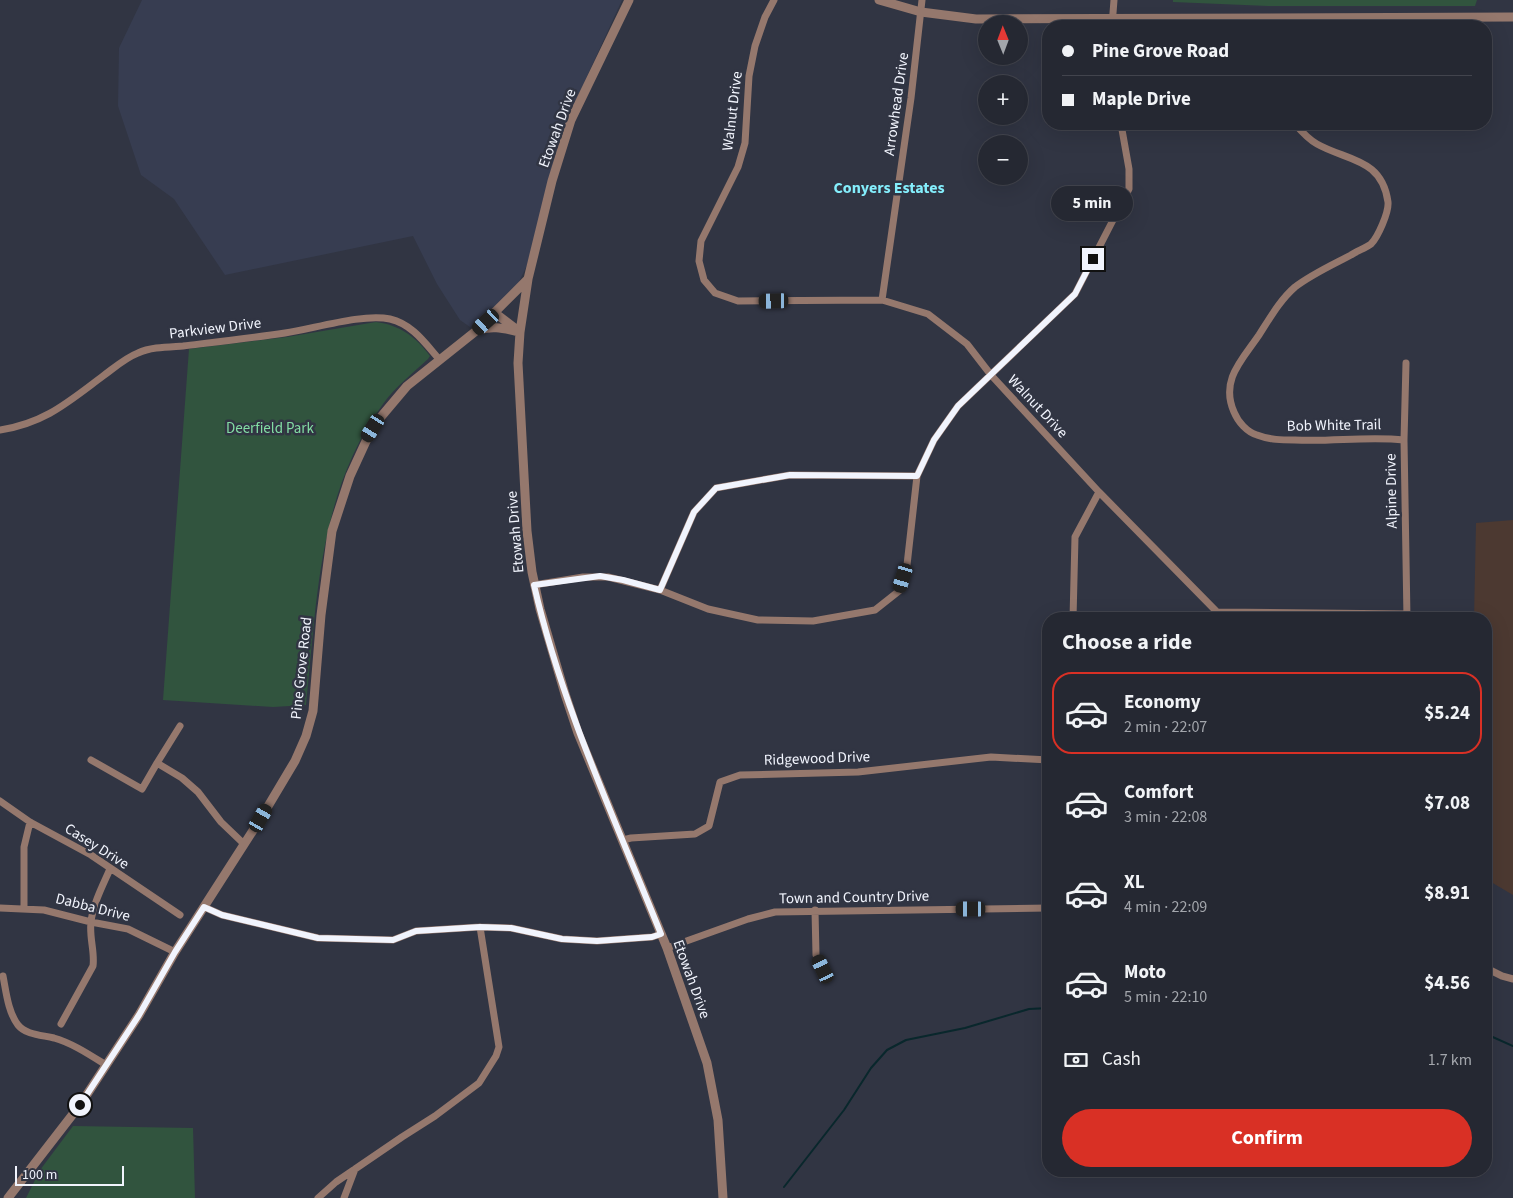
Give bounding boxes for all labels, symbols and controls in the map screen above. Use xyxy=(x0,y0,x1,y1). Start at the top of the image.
north arrow xyxy=(978,15,1028,65)
map controls xyxy=(978,15,1028,185)
text: Pine Grove Road xyxy=(1092,38,1229,65)
street label: Arrowhead Drive xyxy=(879,51,914,157)
street label: Walnut Drive xyxy=(717,70,748,152)
button: + xyxy=(978,75,1028,125)
street label: Etowah Drive xyxy=(534,86,581,170)
text: Maple Drive xyxy=(1092,86,1191,113)
button: − xyxy=(978,135,1028,185)
district label: Conyers Estates xyxy=(833,177,945,199)
callout: 5 min xyxy=(1052,186,1134,222)
text: 5 min xyxy=(1073,192,1111,214)
route end xyxy=(1082,248,1104,270)
car xyxy=(758,293,789,309)
car xyxy=(469,306,502,338)
street label: Parkview Drive xyxy=(168,312,262,345)
street label: Walnut Drive xyxy=(1003,370,1073,443)
car xyxy=(358,411,387,445)
street label: Bob White Trail xyxy=(1287,414,1382,437)
park label: Deerfield Park xyxy=(226,418,315,439)
street label: Alpine Drive xyxy=(1380,453,1403,529)
street label: Etowah Drive xyxy=(501,490,530,574)
car xyxy=(891,561,914,595)
street label: Pine Grove Road xyxy=(286,616,317,720)
text: Choose a ride xyxy=(1062,626,1192,658)
text: Economy xyxy=(1124,689,1201,716)
icon: car xyxy=(1064,691,1109,736)
text: $5.24 xyxy=(1424,700,1470,727)
text: 2 min · 22:07 xyxy=(1124,716,1207,738)
street label: Ridgewood Drive xyxy=(764,746,870,771)
text: Comfort xyxy=(1124,779,1194,806)
icon: car xyxy=(1064,781,1109,826)
text: $7.08 xyxy=(1424,790,1470,817)
car xyxy=(247,801,274,835)
text: 3 min · 22:08 xyxy=(1124,806,1207,828)
street label: Casey Drive xyxy=(60,818,133,875)
text: XL xyxy=(1124,869,1145,896)
icon: car xyxy=(1064,871,1109,916)
text: $8.91 xyxy=(1424,880,1470,907)
street label: Town and Country Drive xyxy=(779,886,929,909)
street label: Dabba Drive xyxy=(53,888,132,927)
text: 4 min · 22:09 xyxy=(1124,896,1207,918)
car xyxy=(956,902,986,917)
street label: Etowah Drive xyxy=(668,937,715,1021)
car xyxy=(809,952,836,986)
text: Moto xyxy=(1124,959,1166,986)
icon: car xyxy=(1064,961,1109,1006)
text: $4.56 xyxy=(1424,970,1470,997)
text: 5 min · 22:10 xyxy=(1124,986,1207,1008)
icon: cash xyxy=(1062,1046,1090,1074)
text: Cash xyxy=(1102,1046,1141,1073)
text: 1.7 km xyxy=(1428,1049,1472,1071)
route start xyxy=(69,1094,91,1116)
button: Confirm xyxy=(1062,1109,1472,1167)
scale bar xyxy=(15,1163,124,1186)
text: 100 m xyxy=(22,1165,57,1185)

